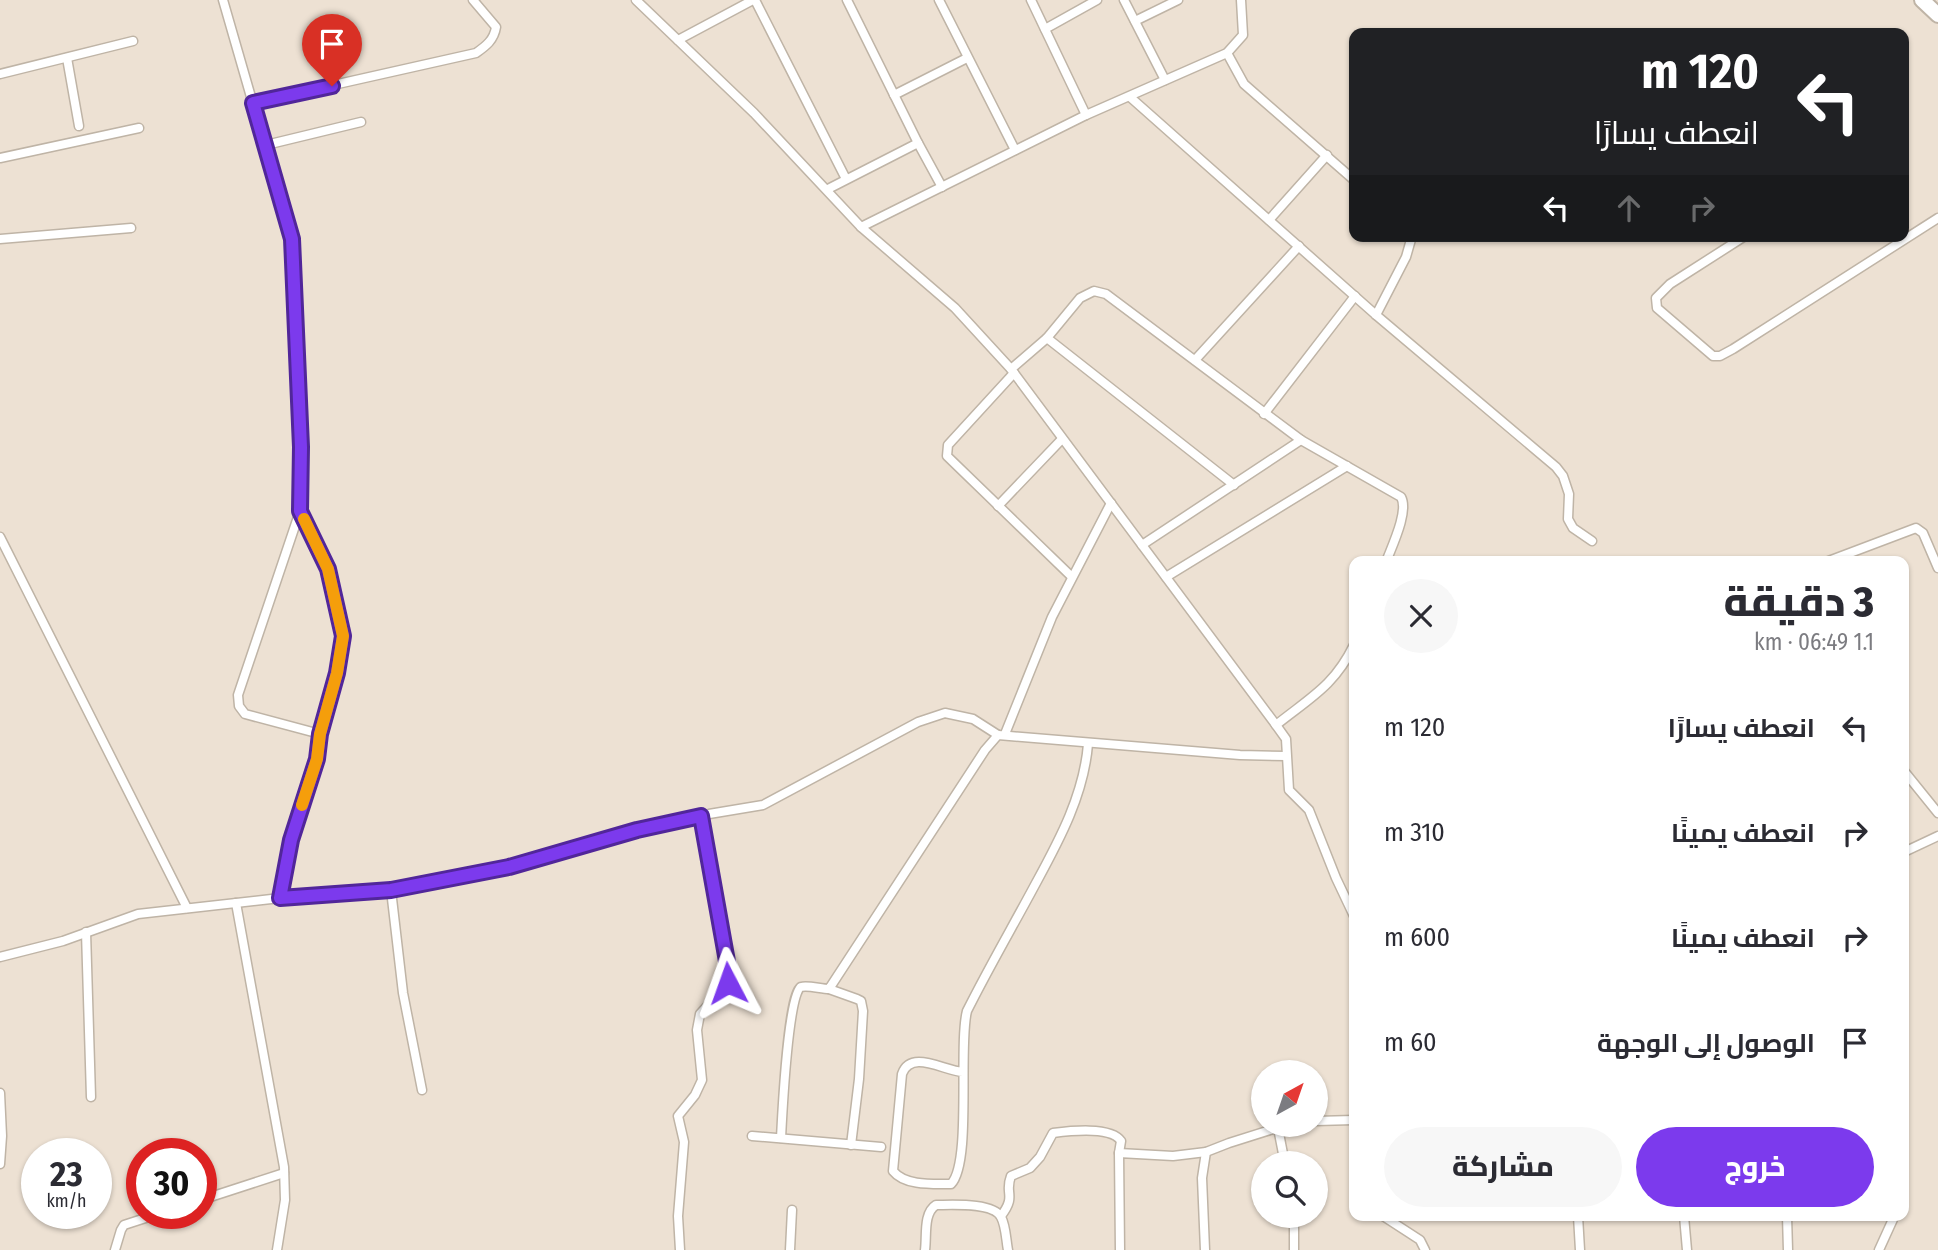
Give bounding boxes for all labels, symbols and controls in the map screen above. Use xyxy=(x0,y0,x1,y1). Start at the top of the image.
pin xyxy=(302,14,362,86)
icon: arrive xyxy=(313,25,351,63)
text: 120 m xyxy=(1641,42,1759,101)
icon: left xyxy=(1783,56,1874,147)
text: انعطف يسارًا xyxy=(1594,114,1759,152)
icon: left xyxy=(1537,189,1575,227)
icon: ahead xyxy=(1610,189,1648,227)
icon: right xyxy=(1683,189,1721,227)
text: 3 دقيقة xyxy=(1723,577,1874,627)
button: close xyxy=(1384,579,1458,653)
text: 1.1 km · 06:49 xyxy=(1754,628,1874,656)
icon: left xyxy=(1836,709,1874,747)
text: 120 m xyxy=(1384,712,1445,743)
text: انعطف يسارًا xyxy=(1668,713,1815,744)
icon: right xyxy=(1836,814,1874,852)
text: 310 m xyxy=(1384,817,1445,848)
text: انعطف يمينًا xyxy=(1671,818,1815,849)
icon: right xyxy=(1836,919,1874,957)
text: 600 m xyxy=(1384,922,1450,953)
text: انعطف يمينًا xyxy=(1671,923,1815,954)
position arrow xyxy=(691,946,765,1020)
icon: arrive xyxy=(1836,1024,1874,1062)
text: 60 m xyxy=(1384,1027,1437,1058)
text: الوصول إلى الوجهة xyxy=(1597,1028,1815,1059)
north arrow xyxy=(1251,1060,1328,1138)
map controls xyxy=(1251,1060,1328,1228)
button: مشاركة xyxy=(1384,1127,1622,1207)
button: خروج xyxy=(1636,1127,1874,1207)
speed limit sign: 30 xyxy=(126,1138,217,1229)
button: search xyxy=(1251,1151,1328,1228)
text: 23 xyxy=(50,1153,83,1195)
text: km/h xyxy=(46,1190,87,1212)

